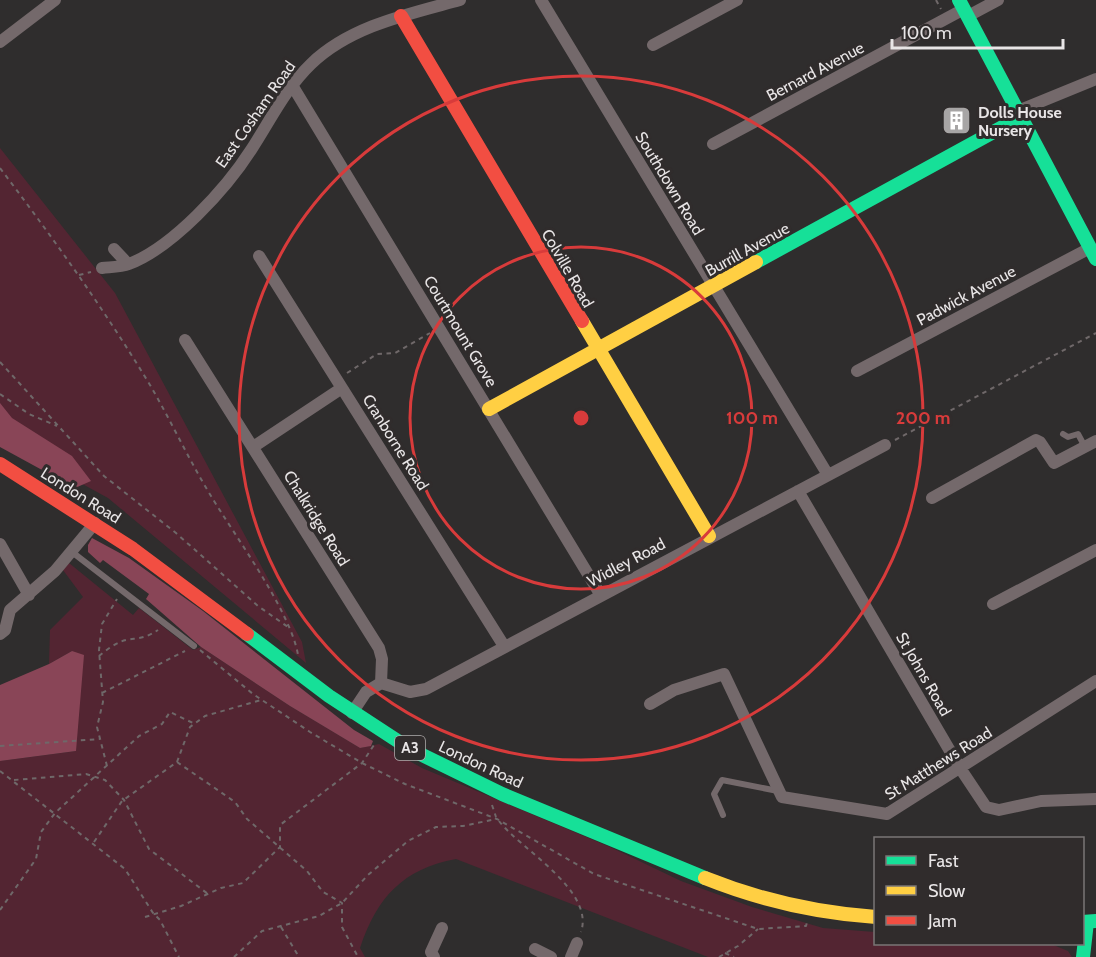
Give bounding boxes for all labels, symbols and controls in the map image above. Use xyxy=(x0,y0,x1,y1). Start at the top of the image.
scale bar xyxy=(892,12,1063,50)
text: 100 m xyxy=(901,22,952,44)
street label: Bernard Avenue xyxy=(763,38,867,105)
street label: East Cosham Road xyxy=(212,57,299,171)
place label: Dolls House Nursery xyxy=(978,103,1062,140)
building icon: Dolls House Nursery xyxy=(941,105,973,137)
street label: Southdown Road xyxy=(631,128,708,238)
street label: Burrill Avenue xyxy=(702,219,793,280)
street label: Colville Road xyxy=(538,226,598,311)
street label: Padwick Avenue xyxy=(914,261,1019,329)
street label: Courtmount Grove xyxy=(420,272,501,390)
street label: Cranborne Road xyxy=(359,391,433,494)
text: 100 m xyxy=(726,407,778,429)
text: 200 m xyxy=(896,407,950,429)
centre of rings xyxy=(571,408,591,428)
street label: London Road xyxy=(37,463,124,527)
street label: Chalkridge Road xyxy=(280,467,354,569)
street label: Widley Road xyxy=(584,534,668,591)
street label: St Johns Road xyxy=(892,629,955,719)
street label: St Matthews Road xyxy=(881,723,995,804)
road number: A3 xyxy=(395,736,425,760)
street label: London Road xyxy=(436,737,526,792)
legend xyxy=(874,837,1084,945)
text: Fast xyxy=(928,850,959,872)
text: Slow xyxy=(928,880,965,902)
text: Jam xyxy=(927,910,957,932)

